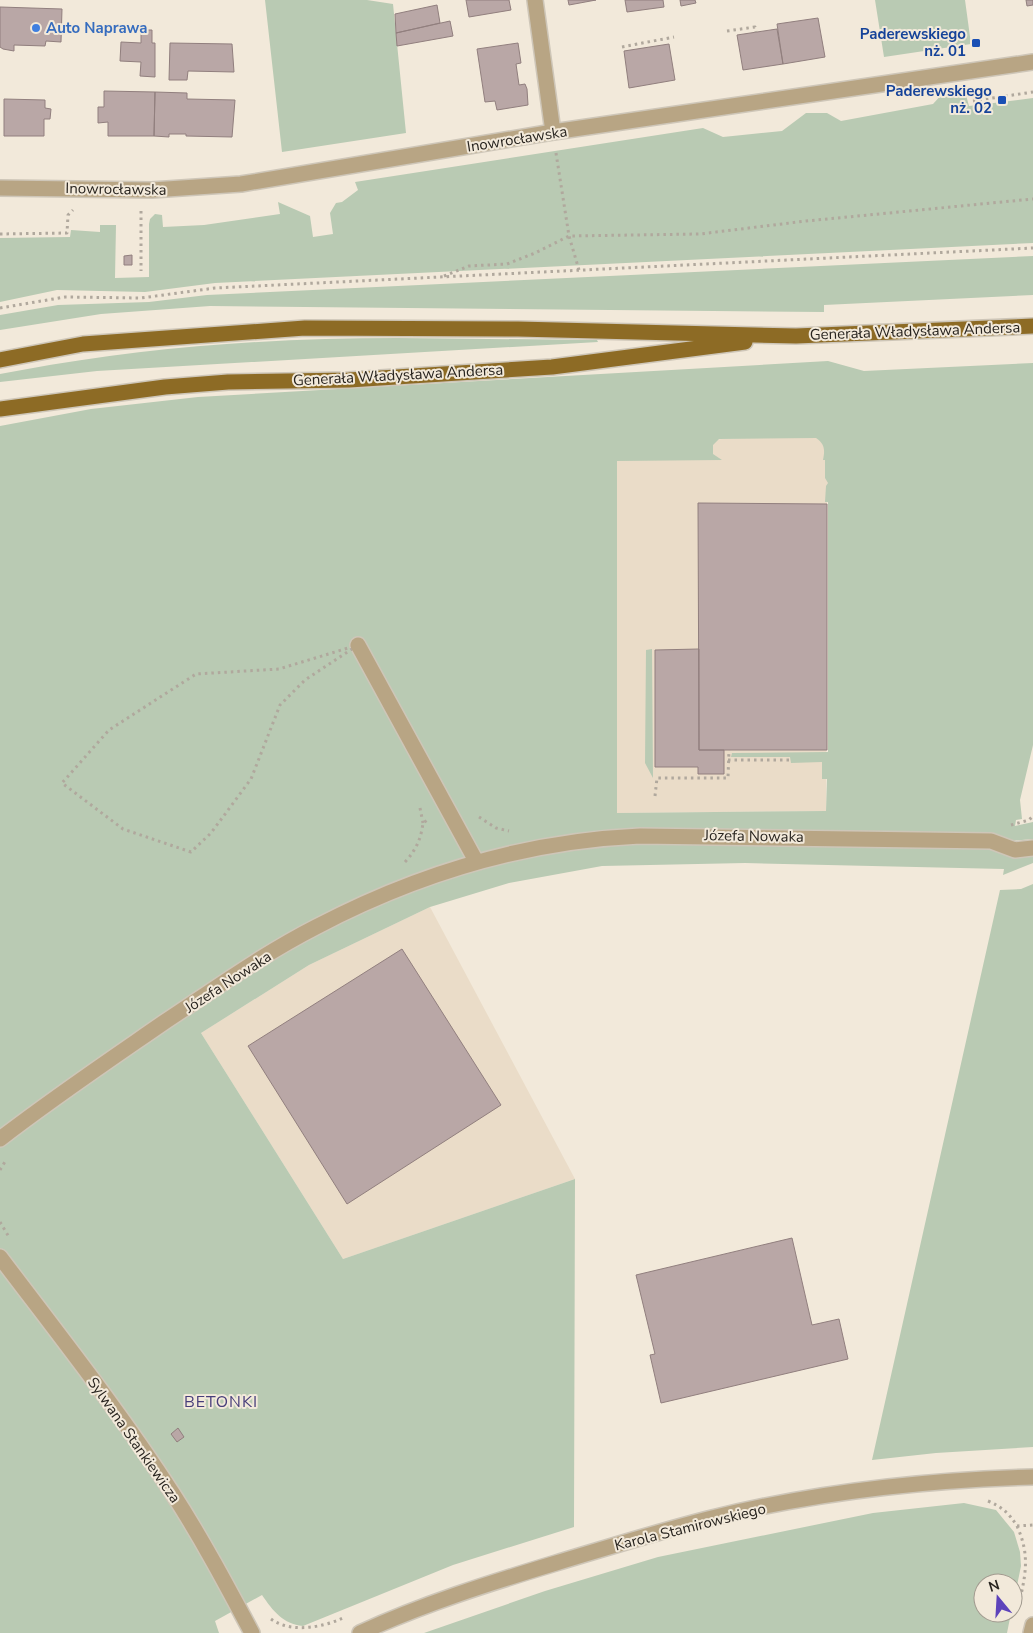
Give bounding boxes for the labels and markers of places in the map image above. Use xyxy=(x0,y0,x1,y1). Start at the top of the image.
place label: Auto Naprawa xyxy=(46,18,147,38)
marker: Auto Naprawa xyxy=(30,22,42,34)
place label: Paderewskiego nż. 01 xyxy=(860,24,966,61)
marker: Paderewskiego nż. 01 xyxy=(970,37,982,49)
place label: Paderewskiego nż. 02 xyxy=(886,81,992,118)
marker: Paderewskiego nż. 02 xyxy=(996,94,1008,106)

